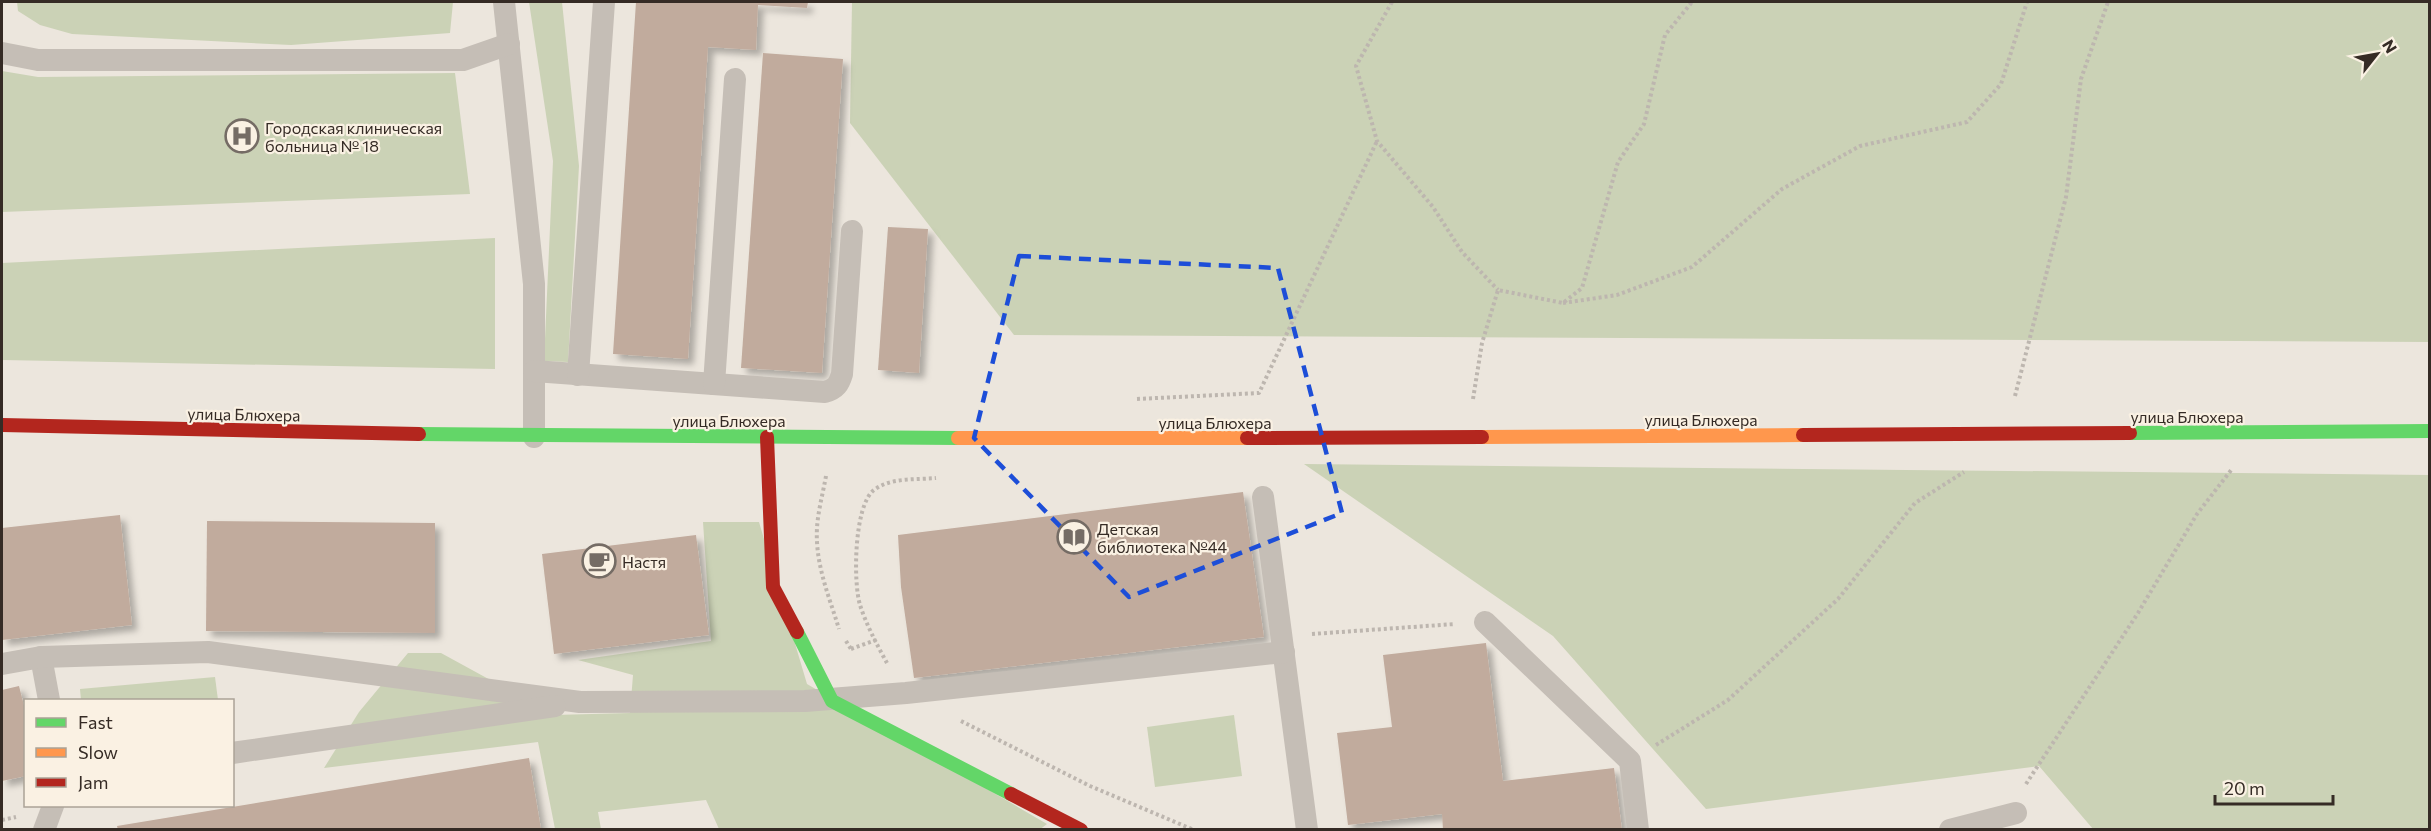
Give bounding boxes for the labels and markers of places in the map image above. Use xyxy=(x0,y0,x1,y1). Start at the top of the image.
hospital icon: Городская клиническая больница № 18 xyxy=(224,118,260,154)
place label: Городская клиническая больница № 18 xyxy=(265,118,442,155)
library icon: Детская библиотека №44 xyxy=(1056,519,1092,555)
place label: Детская библиотека №44 xyxy=(1097,519,1227,556)
cafe icon: Настя xyxy=(581,543,617,579)
place label: Настя xyxy=(622,552,666,571)

